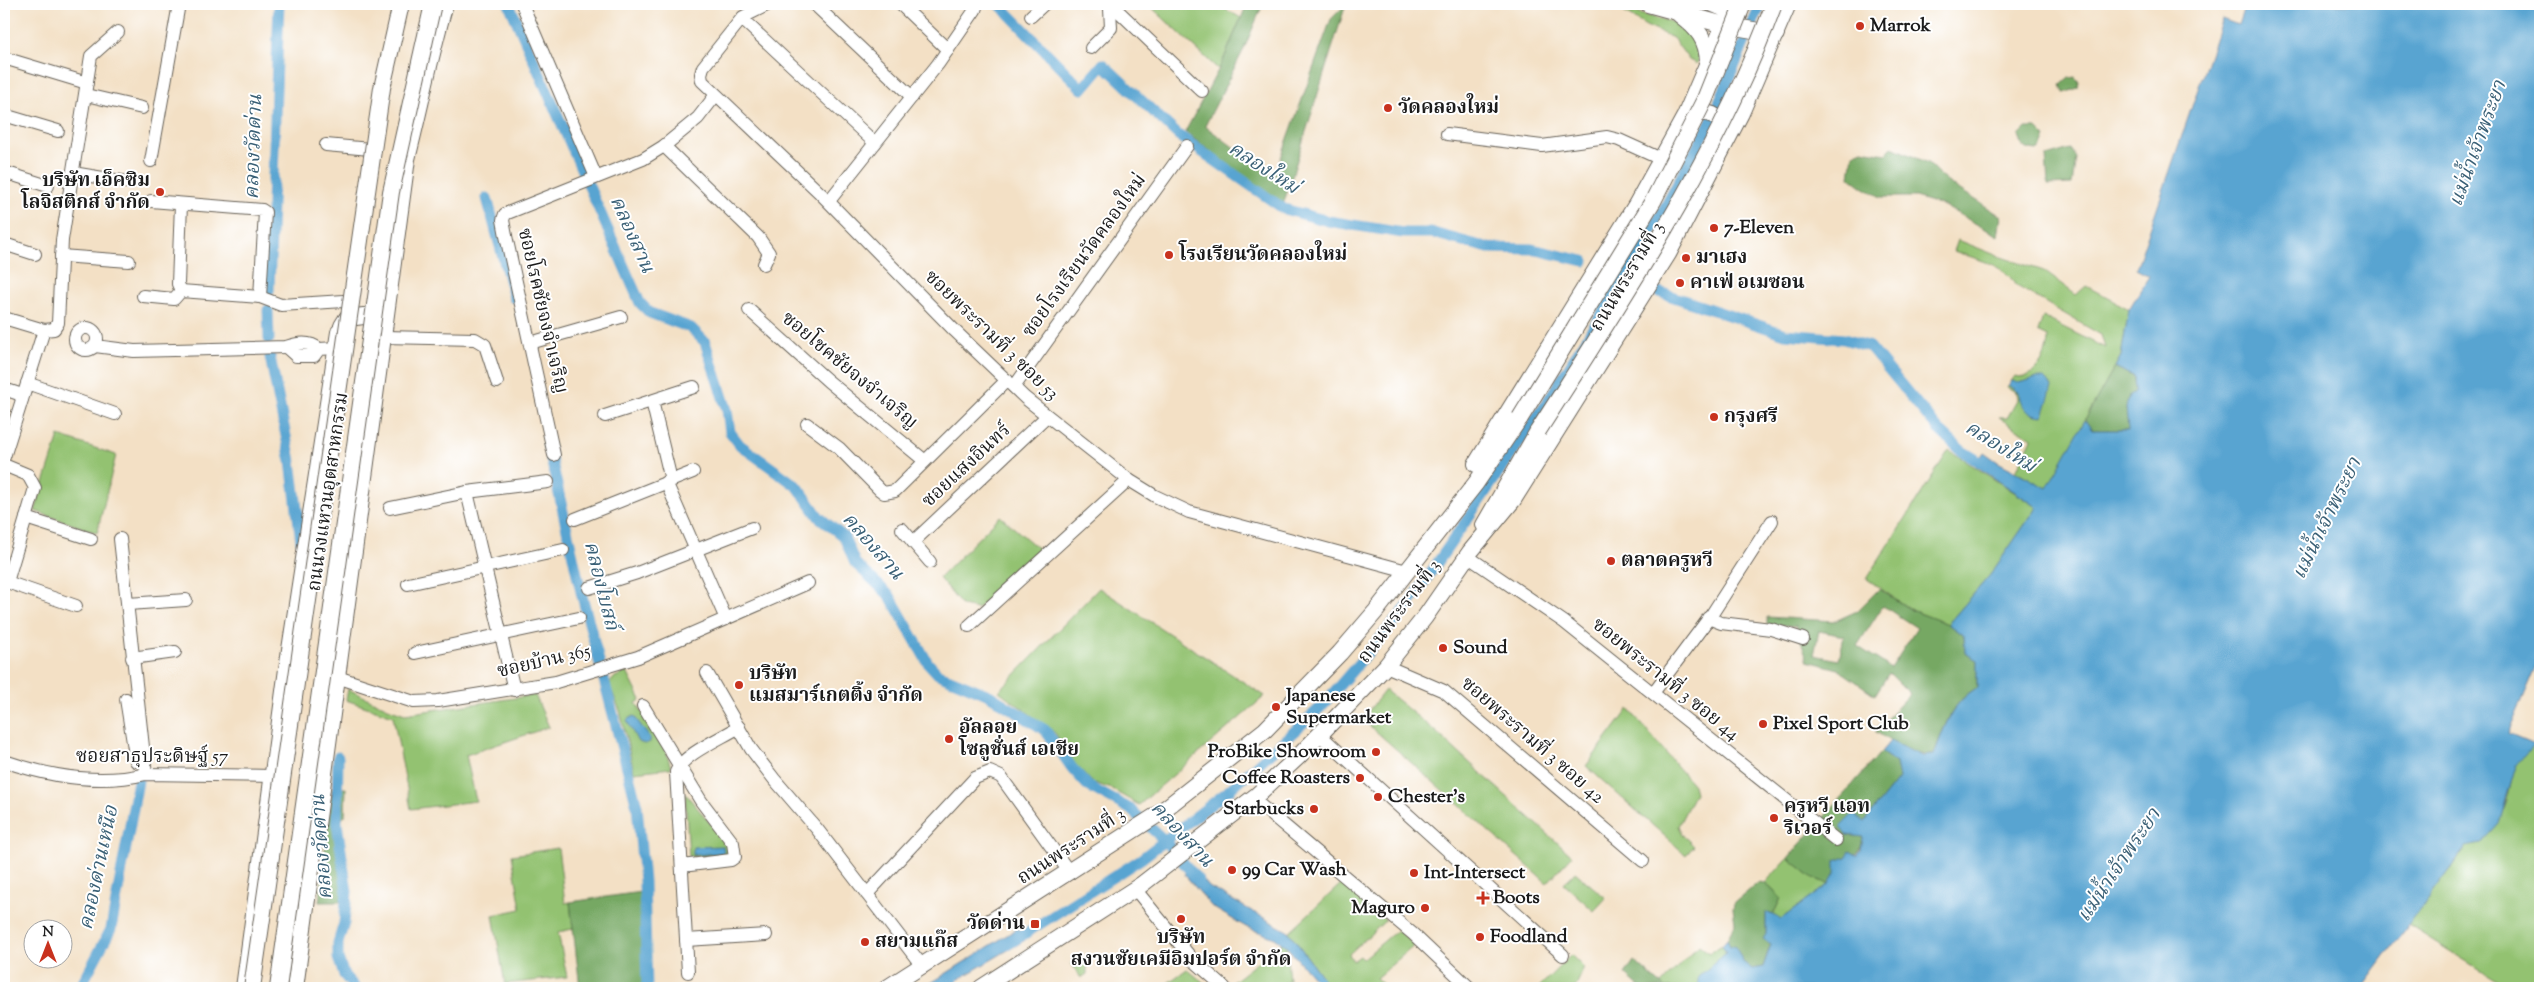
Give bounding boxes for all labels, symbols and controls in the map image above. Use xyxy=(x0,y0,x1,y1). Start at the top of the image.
place label: Marrok xyxy=(1870,13,1932,40)
marker: Marrok xyxy=(1854,20,1866,32)
water label: แม่น้ำเจ้าพระยา xyxy=(2440,75,2516,211)
water label: คลองวัดด่าน xyxy=(239,93,271,200)
place label: วัดคลองใหม่ xyxy=(1398,93,1499,122)
marker: วัดคลองใหม่ xyxy=(1382,102,1394,114)
water label: คลองใหม่ xyxy=(1222,134,1308,204)
street label: ซอยโรงเรียนวัดคลองใหม่ xyxy=(1014,167,1154,343)
place label: บริษัท เอ็คซิม โลจิสติกส์ จำกัด xyxy=(20,168,150,217)
marker: บริษัท เอ็คซิม โลจิสติกส์ จำกัด xyxy=(154,186,166,198)
water label: คลองสาน xyxy=(601,192,661,279)
street label: ถนนพระรามที่ 3 xyxy=(1582,215,1672,337)
place label: 7-Eleven xyxy=(1724,215,1795,242)
marker: 7-Eleven xyxy=(1708,222,1720,234)
street label: ซอยโรคชัยจงจำเจริญ xyxy=(510,225,577,396)
place label: โรงเรียนวัดคลองใหม่ xyxy=(1178,240,1347,269)
place label: มาเฮง xyxy=(1696,245,1747,272)
marker: โรงเรียนวัดคลองใหม่ xyxy=(1163,249,1175,261)
marker: มาเฮง xyxy=(1680,252,1692,264)
street label: ซอยพระรามที่ 3 ซอย 53 xyxy=(918,262,1066,407)
place label: คาเฟ่ อเมซอน xyxy=(1690,270,1805,297)
marker: คาเฟ่ อเมซอน xyxy=(1674,277,1686,289)
street label: ซอยโชคชัยจงจำเจริญ xyxy=(775,304,925,436)
street label: ถนนวงแหวนอุตสาหกรรม xyxy=(302,391,356,593)
place label: กรุงศรี xyxy=(1724,404,1778,431)
marker: กรุงศรี xyxy=(1708,411,1720,423)
water label: คลองใหม่ xyxy=(1959,413,2045,483)
street label: ซอยแสงอินทร์ xyxy=(917,417,1018,514)
water label: แม่น้ำเจ้าพระยา xyxy=(2283,451,2371,585)
water label: คลองสาน xyxy=(834,507,910,588)
water label: คลองโบสถ์ xyxy=(575,538,628,637)
place label: ตลาดครูหวี xyxy=(1621,548,1713,575)
street label: ถนนพระรามที่ 3 xyxy=(1349,552,1448,670)
marker: ตลาดครูหวี xyxy=(1605,555,1617,567)
street label: ซอยพระรามที่ 3 ซอย 44 xyxy=(1586,610,1747,748)
place label: Sound xyxy=(1453,635,1508,662)
street label: ซอยบ้าน 365 xyxy=(495,638,594,686)
marker: Sound xyxy=(1437,642,1449,654)
place label: บริษัท แมสมาร์เกตติ้ง จำกัด xyxy=(749,661,923,710)
street label: ซอยพระรามที่ 3 ซอย 42 xyxy=(1454,669,1612,811)
marker: บริษัท แมสมาร์เกตติ้ง จำกัด xyxy=(733,679,745,691)
place label: Japanese Supermarket xyxy=(1284,683,1392,732)
marker: Japanese Supermarket xyxy=(1270,701,1282,713)
place label: Pixel Sport Club xyxy=(1773,711,1909,738)
place label: อัลลอย โซลูชั่นส์ เอเชีย xyxy=(958,715,1079,764)
marker: Pixel Sport Club xyxy=(1757,718,1769,730)
marker: อัลลอย โซลูชั่นส์ เอเชีย xyxy=(943,733,955,745)
place label: ProBike Showroom xyxy=(1208,739,1366,766)
street label: ซอยสาธุประดิษฐ์ 57 xyxy=(76,744,229,771)
marker: ProBike Showroom xyxy=(1370,746,1382,758)
place label: Coffee Roasters xyxy=(1222,765,1351,792)
marker: Coffee Roasters xyxy=(1354,772,1366,784)
place label: Chester's xyxy=(1388,784,1466,811)
marker: Chester's xyxy=(1372,791,1384,803)
water label: คลองวัดด่าน xyxy=(305,793,341,901)
place label: ครูหวี แอท ริเวอร์ xyxy=(1783,794,1870,843)
water label: คลองสาน xyxy=(1143,795,1220,875)
place label: Starbucks xyxy=(1223,796,1305,823)
street label: ถนนพระรามที่ 3 xyxy=(1011,799,1131,892)
water label: แม่น้ำเจ้าพระยา xyxy=(2069,800,2170,929)
water label: คลองด่านเหนือ xyxy=(73,802,128,933)
marker: Starbucks xyxy=(1308,803,1320,815)
marker: ครูหวี แอท ริเวอร์ xyxy=(1768,812,1780,824)
place label: 99 Car Wash xyxy=(1242,857,1347,884)
place label: Int-Intersect xyxy=(1424,860,1526,887)
marker: 99 Car Wash xyxy=(1226,864,1238,876)
marker: Int-Intersect xyxy=(1408,867,1420,879)
place label: Boots xyxy=(1493,885,1540,912)
marker: Boots xyxy=(1477,892,1489,904)
place label: Maguro xyxy=(1351,895,1416,922)
marker: Maguro xyxy=(1419,902,1431,914)
place label: วัดด่าน xyxy=(967,911,1025,938)
marker: บริษัท สงวนชัยเคมีอิมปอร์ต จำกัด xyxy=(1175,913,1187,925)
marker: วัดด่าน xyxy=(1029,918,1041,930)
north arrow xyxy=(22,920,72,970)
text: N xyxy=(42,923,54,943)
place label: Foodland xyxy=(1490,924,1568,951)
place label: บริษัท สงวนชัยเคมีอิมปอร์ต จำกัด xyxy=(1071,925,1291,974)
place label: สยามแก๊ส xyxy=(875,929,958,956)
marker: Foodland xyxy=(1474,931,1486,943)
marker: สยามแก๊ส xyxy=(859,936,871,948)

